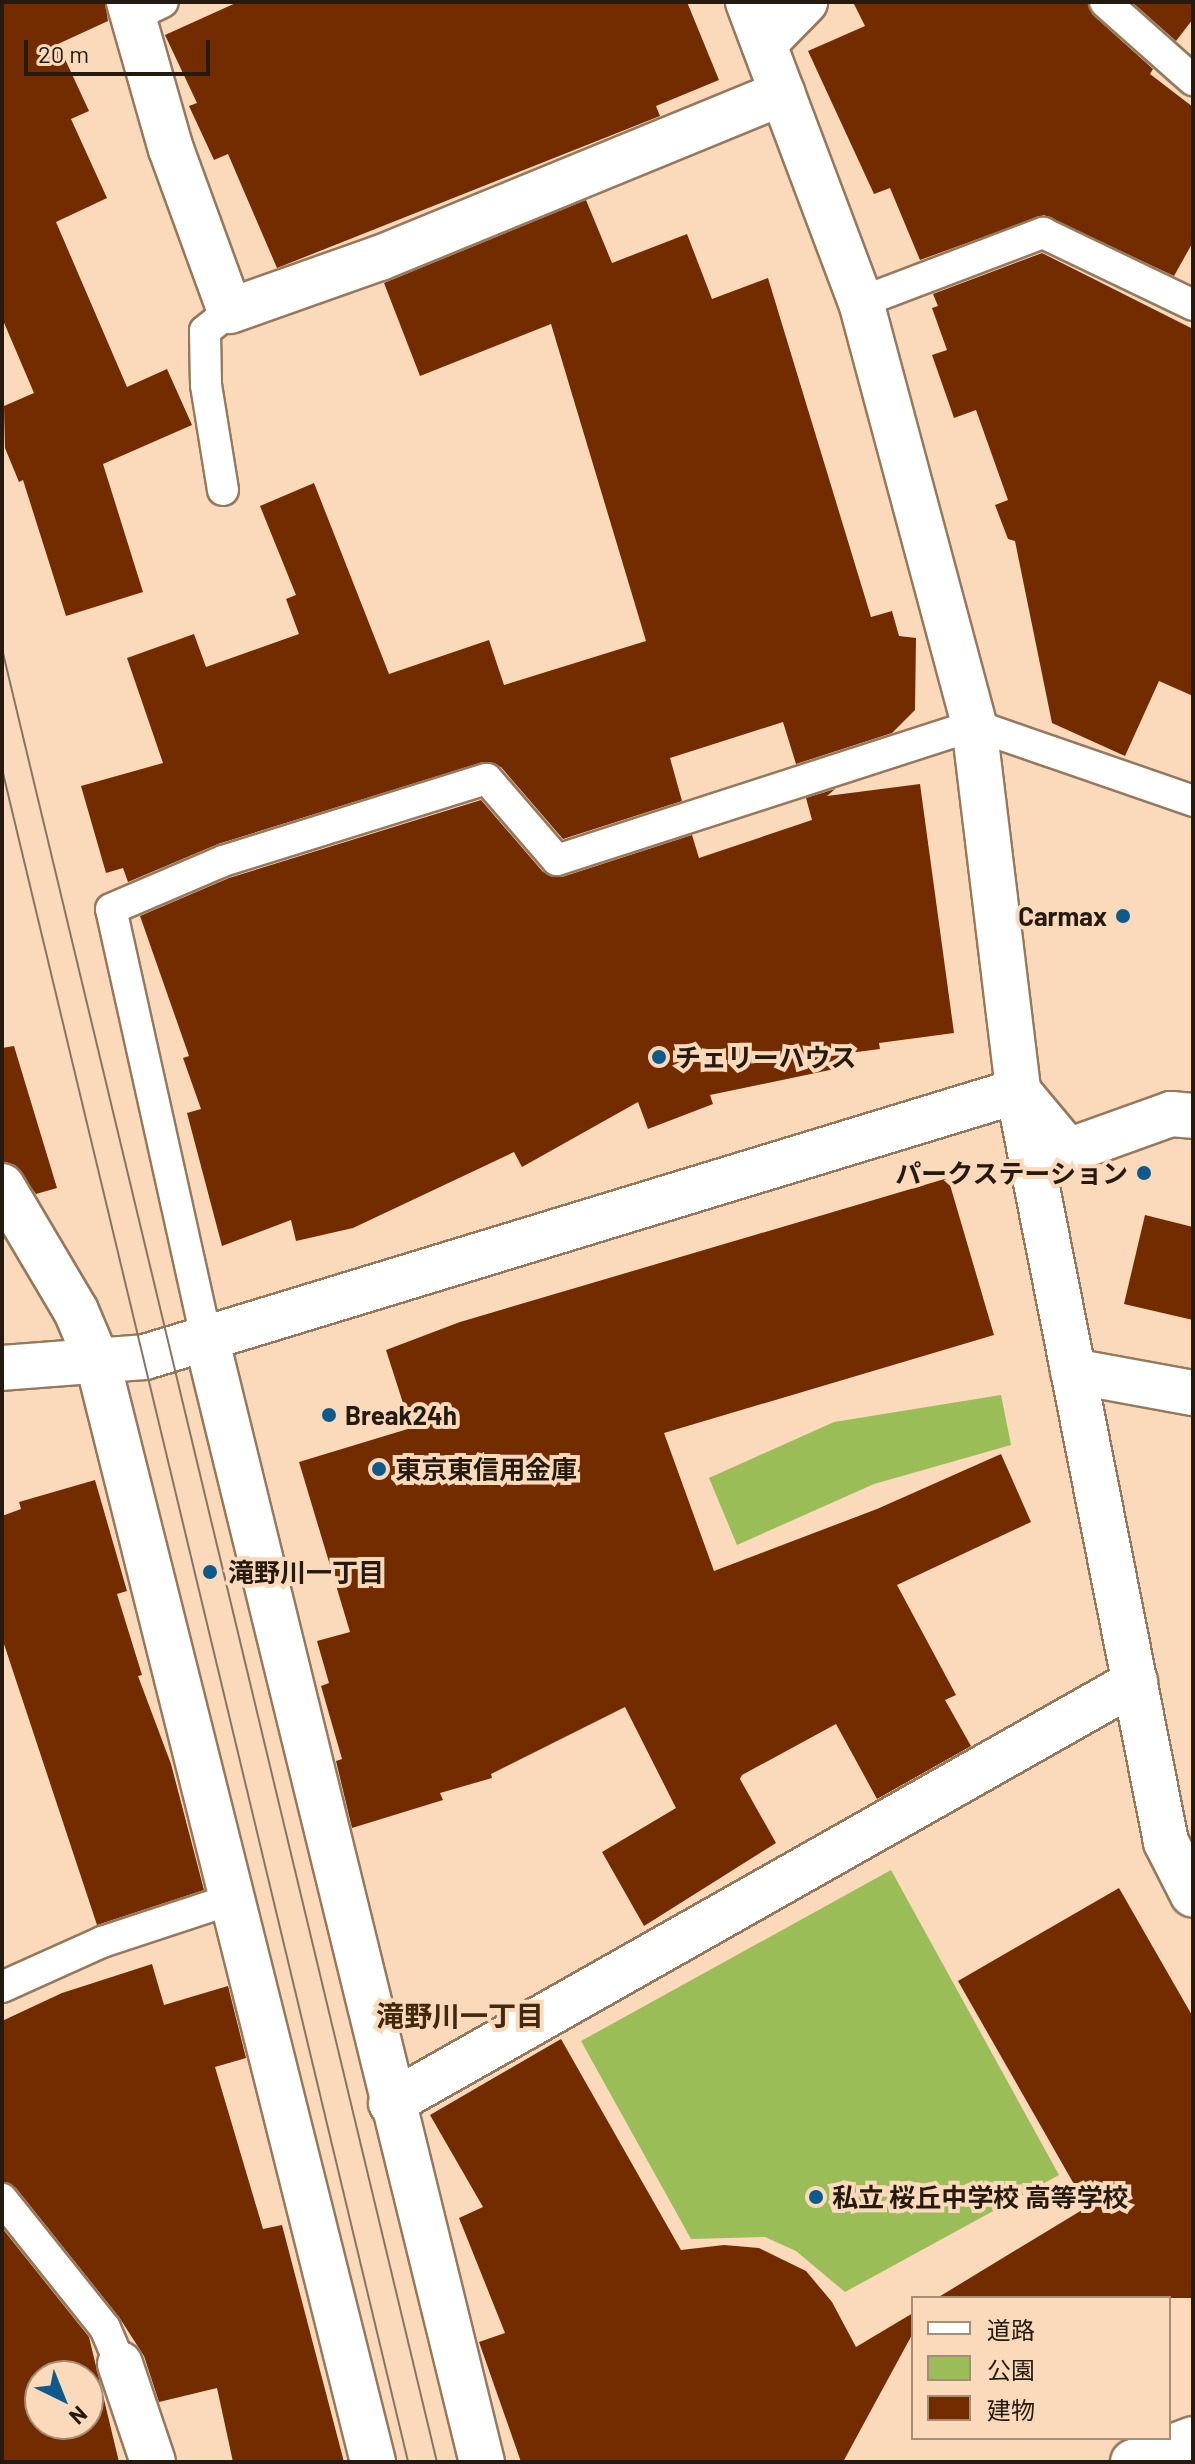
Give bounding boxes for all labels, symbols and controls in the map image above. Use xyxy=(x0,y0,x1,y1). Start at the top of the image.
scale bar xyxy=(28,24,214,74)
text: 20 m xyxy=(38,39,89,68)
place label: Carmax xyxy=(1018,900,1107,932)
marker: Carmax xyxy=(1114,907,1132,925)
place label: チェリーハウス xyxy=(675,1041,857,1073)
marker: チェリーハウス xyxy=(650,1048,668,1066)
place label: パークステーション xyxy=(894,1157,1128,1189)
marker: パークステーション xyxy=(1135,1164,1153,1182)
place label: Break24h xyxy=(345,1399,457,1431)
marker: Break24h xyxy=(320,1406,338,1424)
place label: 東京東信用金庫 xyxy=(395,1453,577,1485)
marker: 東京東信用金庫 xyxy=(370,1460,388,1478)
place label: 滝野川一丁目 xyxy=(228,1556,384,1588)
marker: 滝野川一丁目 xyxy=(199,1561,221,1583)
district label: 滝野川一丁目 xyxy=(376,1998,544,2032)
place label: 私立 桜丘中学校 高等学校 xyxy=(832,2181,1128,2213)
marker: 私立 桜丘中学校 高等学校 xyxy=(807,2188,825,2206)
legend xyxy=(911,2296,1171,2440)
text: 道路 xyxy=(987,2315,1035,2344)
text: 公園 xyxy=(987,2355,1035,2384)
north arrow xyxy=(24,2360,104,2440)
text: 建物 xyxy=(987,2395,1035,2424)
text: N xyxy=(65,2402,93,2431)

